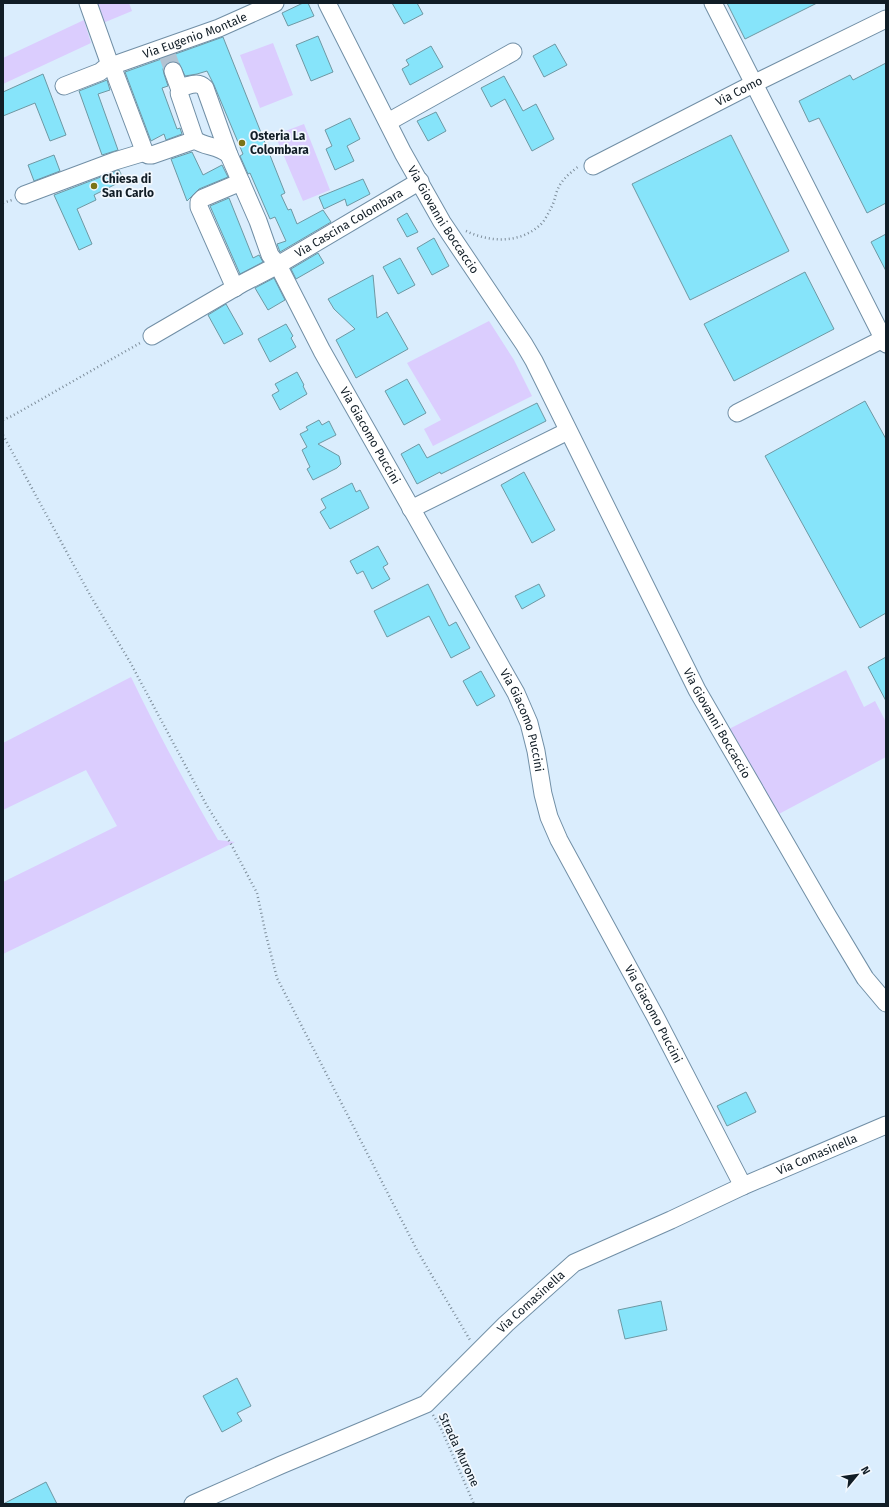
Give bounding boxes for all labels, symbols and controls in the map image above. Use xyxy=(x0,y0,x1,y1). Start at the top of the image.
street label: Via Eugenio Montale xyxy=(141,9,249,61)
street label: Via Como xyxy=(713,74,765,109)
place label: Osteria La Colombara xyxy=(250,129,309,157)
marker: Osteria La Colombara xyxy=(237,138,247,148)
street label: Via Giovanni Boccaccio xyxy=(405,163,482,276)
place label: Chiesa di San Carlo xyxy=(102,172,154,200)
marker: Chiesa di San Carlo xyxy=(89,181,99,191)
street label: Via Cascina Colombara xyxy=(292,186,405,260)
street label: Via Giacomo Puccini xyxy=(337,385,403,486)
street label: Via Giacomo Puccini xyxy=(497,666,546,773)
street label: Via Giovanni Boccaccio xyxy=(680,666,754,781)
street label: Via Giacomo Puccini xyxy=(622,963,685,1065)
street label: Via Comasinella xyxy=(774,1131,859,1178)
street label: Via Comasinella xyxy=(494,1268,568,1336)
street label: Strada Murone xyxy=(436,1411,482,1489)
north arrow xyxy=(837,1455,877,1495)
text: N xyxy=(858,1464,873,1477)

